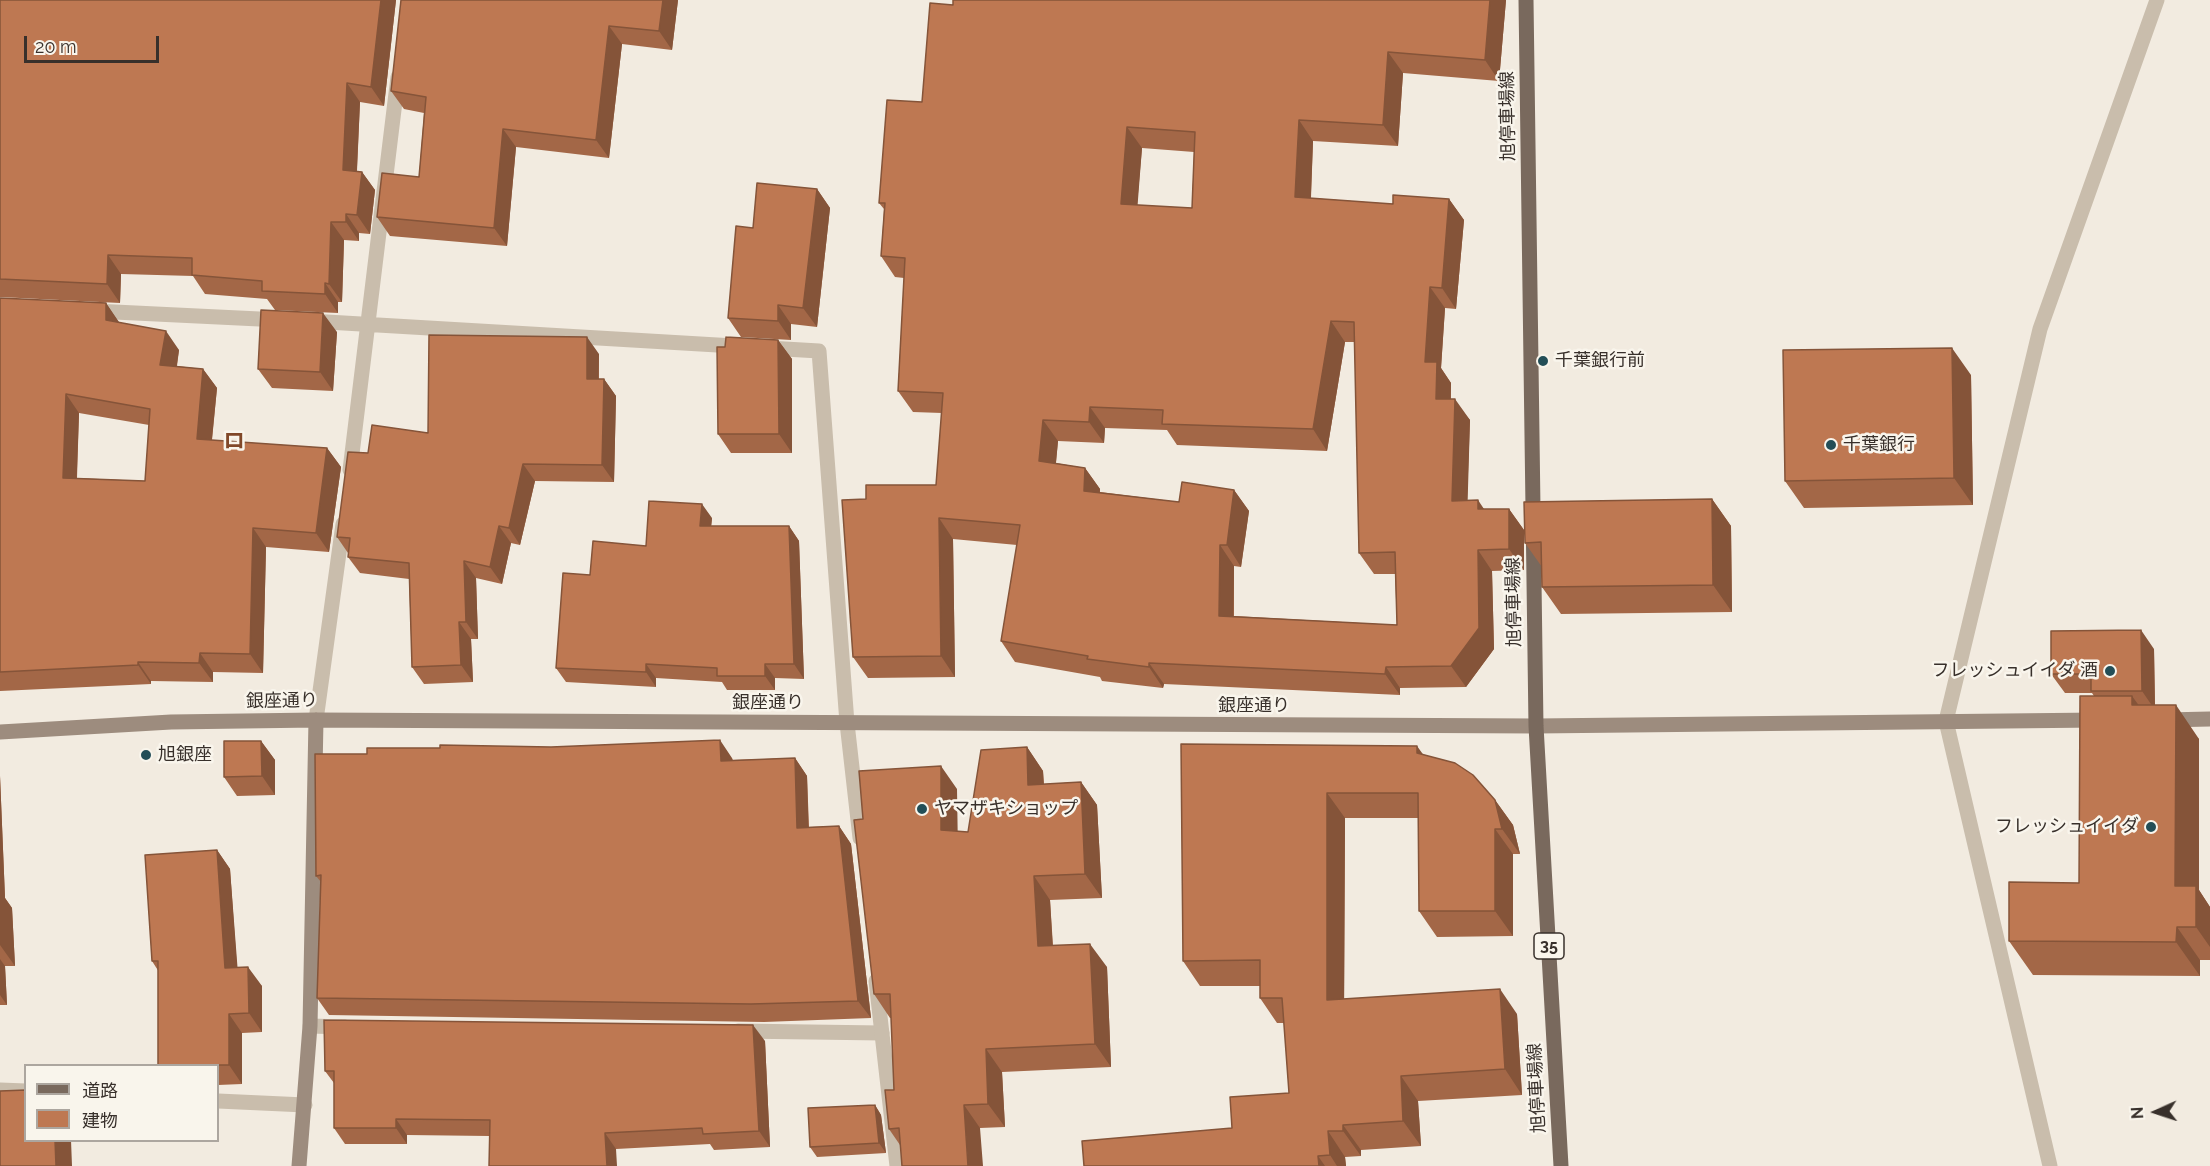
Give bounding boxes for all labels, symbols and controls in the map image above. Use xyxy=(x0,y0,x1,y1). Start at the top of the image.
scale bar xyxy=(27,24,162,62)
text: 20 m xyxy=(35,36,77,57)
street label: 旭停車場線 xyxy=(1496,71,1520,161)
place label: 千葉銀行前 xyxy=(1555,350,1645,372)
marker: 千葉銀行前 xyxy=(1536,354,1550,368)
district label: ロ xyxy=(224,429,244,455)
place label: 千葉銀行 xyxy=(1843,434,1915,456)
marker: 千葉銀行 xyxy=(1824,438,1838,452)
street label: 旭停車場線 xyxy=(1502,557,1526,647)
place label: フレッシュイイダ 酒 xyxy=(1931,660,2098,682)
marker: フレッシュイイダ 酒 xyxy=(2103,664,2117,678)
street label: 銀座通り xyxy=(246,690,318,712)
street label: 銀座通り xyxy=(732,692,804,714)
street label: 銀座通り xyxy=(1218,695,1290,717)
place label: 旭銀座 xyxy=(158,744,212,766)
marker: 旭銀座 xyxy=(139,748,153,762)
place label: ヤマザキショップ xyxy=(934,798,1078,820)
marker: ヤマザキショップ xyxy=(915,802,929,816)
place label: フレッシュイイダ xyxy=(1995,816,2139,838)
marker: フレッシュイイダ xyxy=(2144,820,2158,834)
road number: 35 xyxy=(1534,933,1564,959)
street label: 旭停車場線 xyxy=(1524,1042,1550,1134)
legend xyxy=(24,1064,219,1142)
text: 道路 xyxy=(82,1080,118,1101)
north arrow xyxy=(2126,1082,2186,1142)
text: N xyxy=(2128,1106,2147,1120)
text: 建物 xyxy=(82,1110,118,1131)

